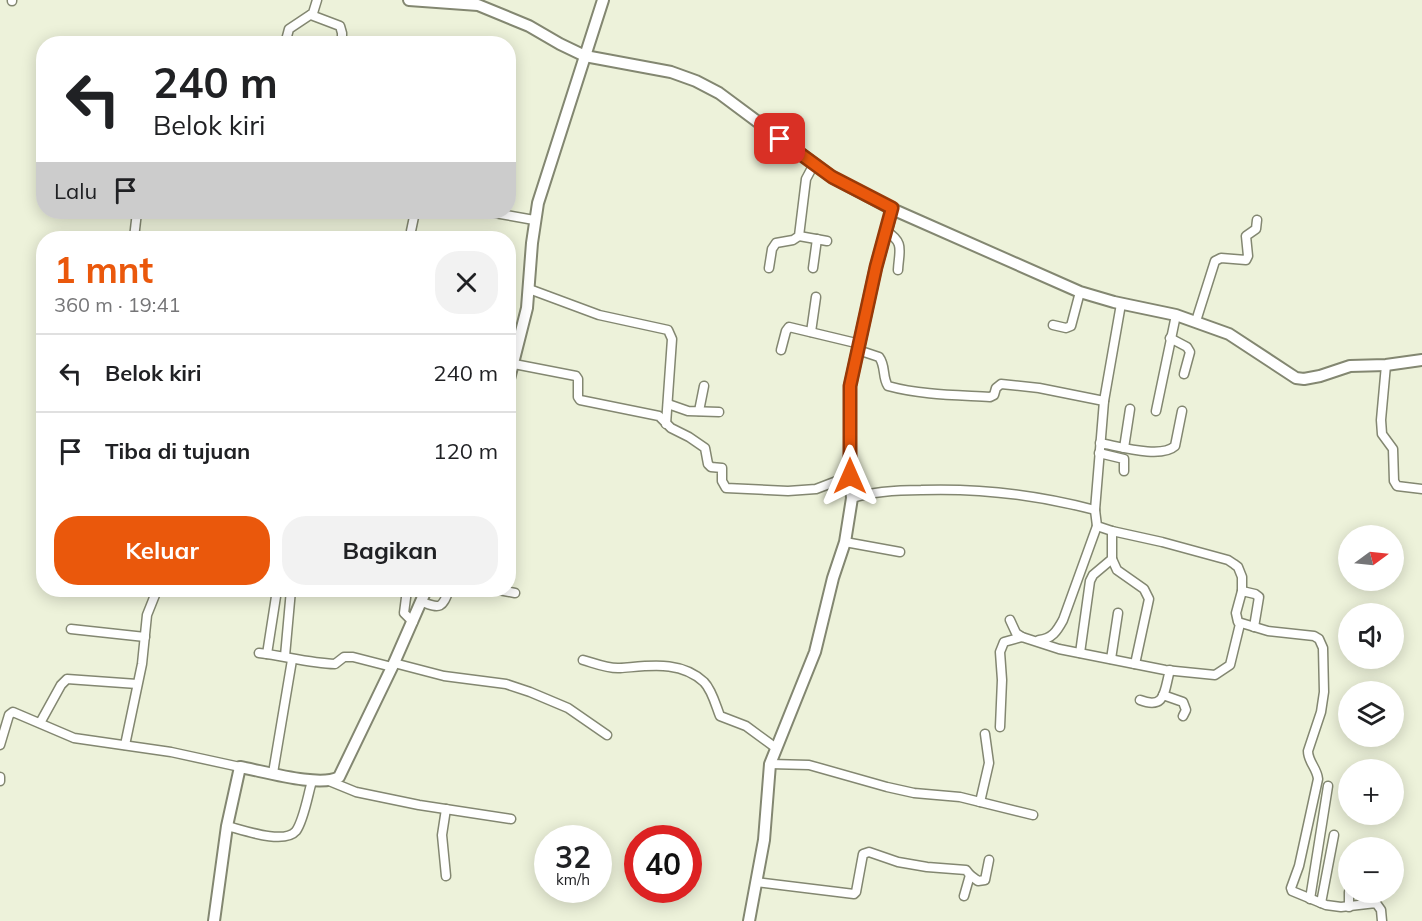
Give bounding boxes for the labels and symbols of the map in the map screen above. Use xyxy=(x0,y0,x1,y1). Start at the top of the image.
pin xyxy=(754,113,805,164)
position arrow xyxy=(818,444,882,508)
north arrow xyxy=(1338,525,1404,591)
speed limit sign: 40 xyxy=(624,825,702,903)

